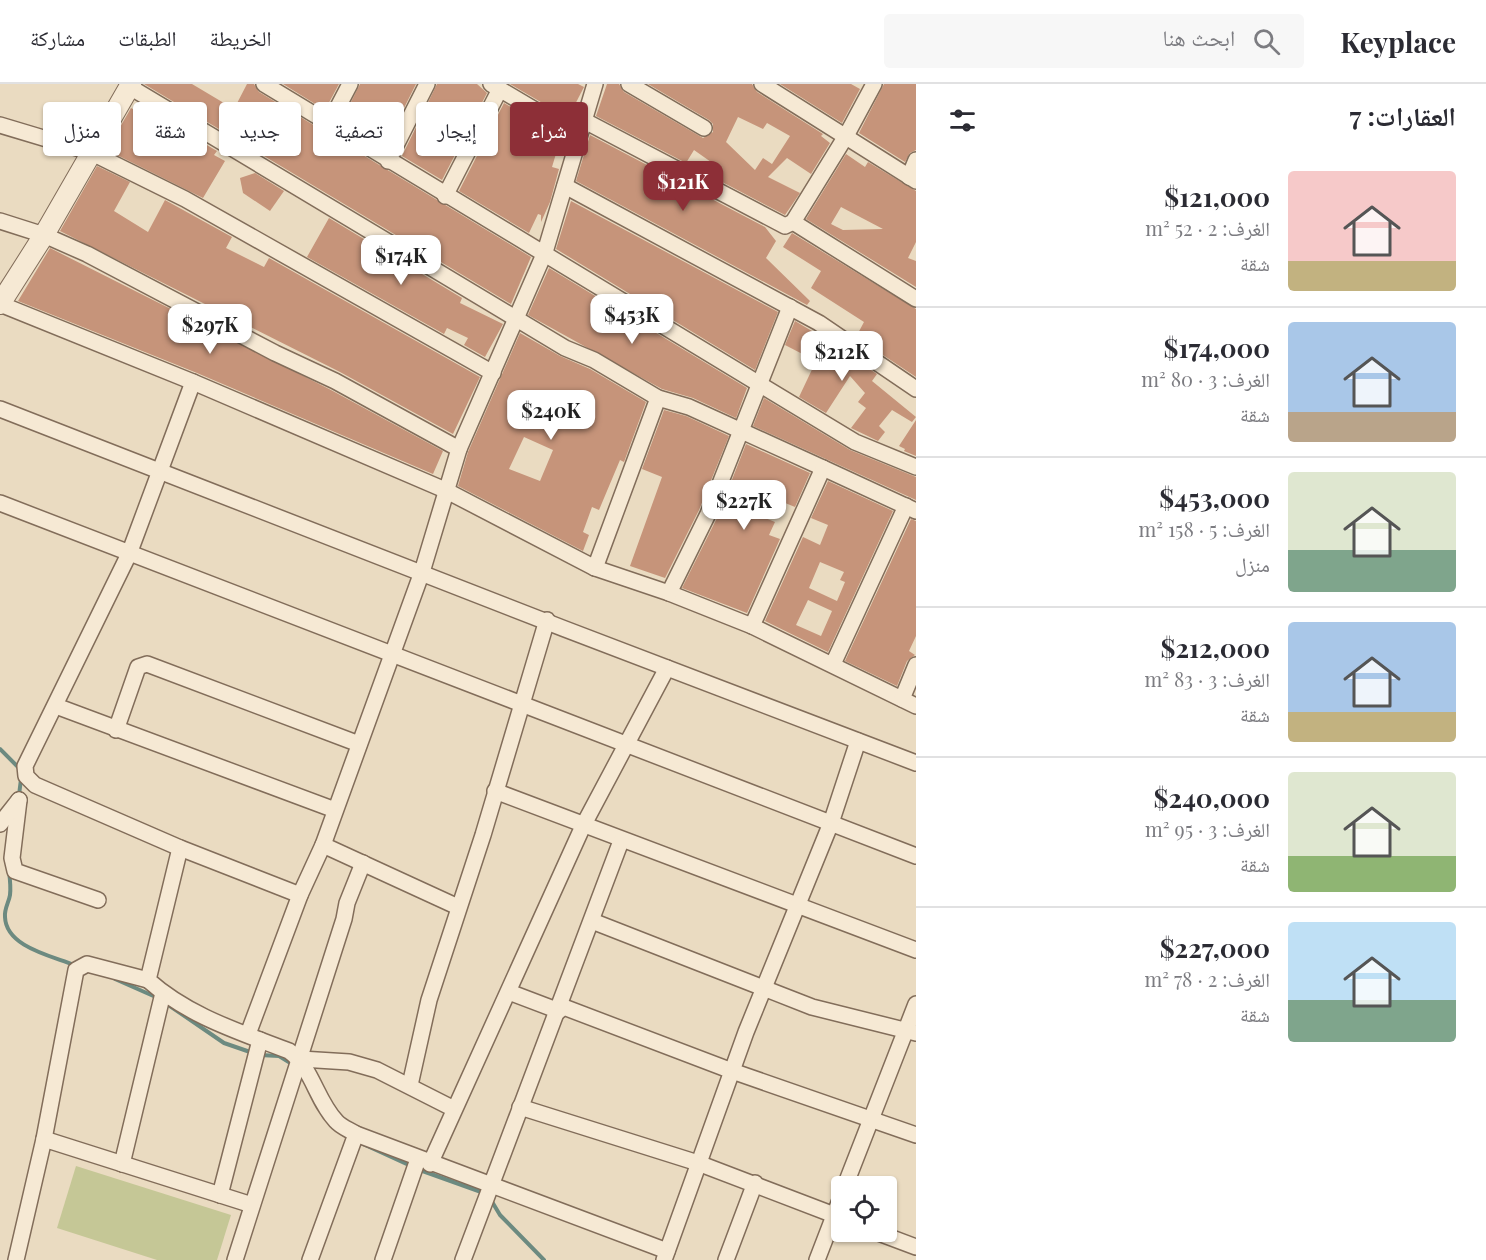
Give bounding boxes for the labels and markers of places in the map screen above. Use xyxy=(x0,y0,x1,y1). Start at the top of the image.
pin: $121K xyxy=(641,161,725,212)
pin: $174K xyxy=(359,235,443,286)
pin: $453K xyxy=(590,294,674,345)
pin: $297K xyxy=(168,304,252,355)
pin: $212K xyxy=(800,331,884,382)
pin: $240K xyxy=(509,390,593,441)
pin: $227K xyxy=(702,480,786,531)

